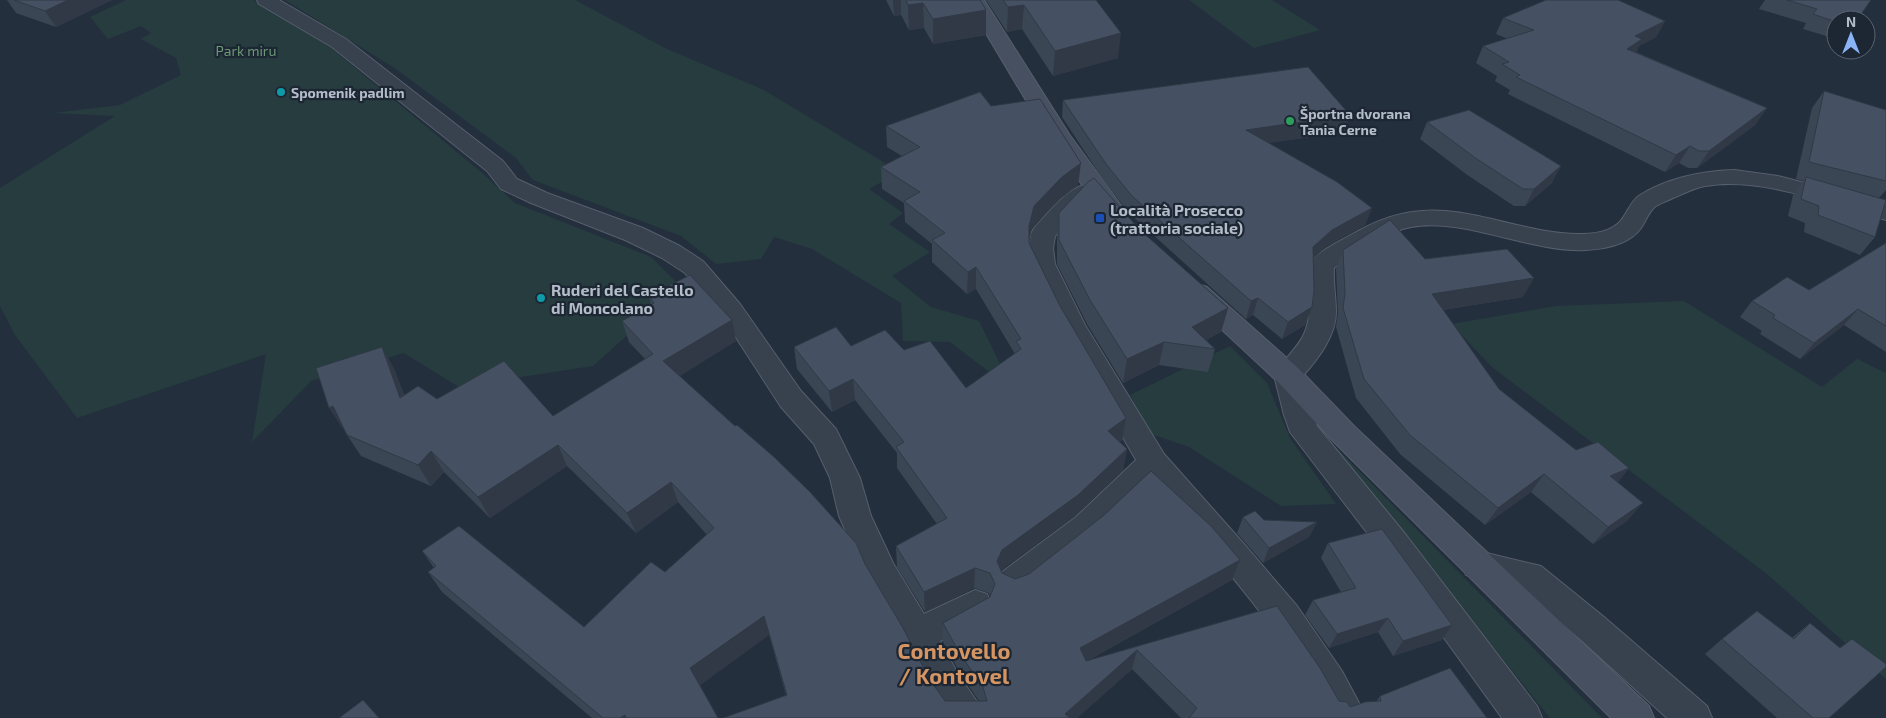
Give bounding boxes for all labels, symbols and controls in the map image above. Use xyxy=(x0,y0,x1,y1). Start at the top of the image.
north arrow xyxy=(1826,10,1876,60)
text: N xyxy=(1846,13,1856,30)
park label: Park miru xyxy=(216,42,276,59)
place label: Spomenik padlim xyxy=(291,84,405,101)
marker: Spomenik padlim xyxy=(275,86,287,98)
place label: Športna dvorana Tania Cerne xyxy=(1300,105,1411,138)
marker: Športna dvorana Tania Cerne xyxy=(1284,115,1296,127)
place label: Località Prosecco (trattoria sociale) xyxy=(1110,200,1243,237)
marker: Località Prosecco (trattoria sociale) xyxy=(1094,212,1106,224)
place label: Ruderi del Castello di Moncolano xyxy=(551,280,694,317)
marker: Ruderi del Castello di Moncolano xyxy=(535,292,547,304)
district label: Contovello / Kontovel xyxy=(897,637,1011,688)

